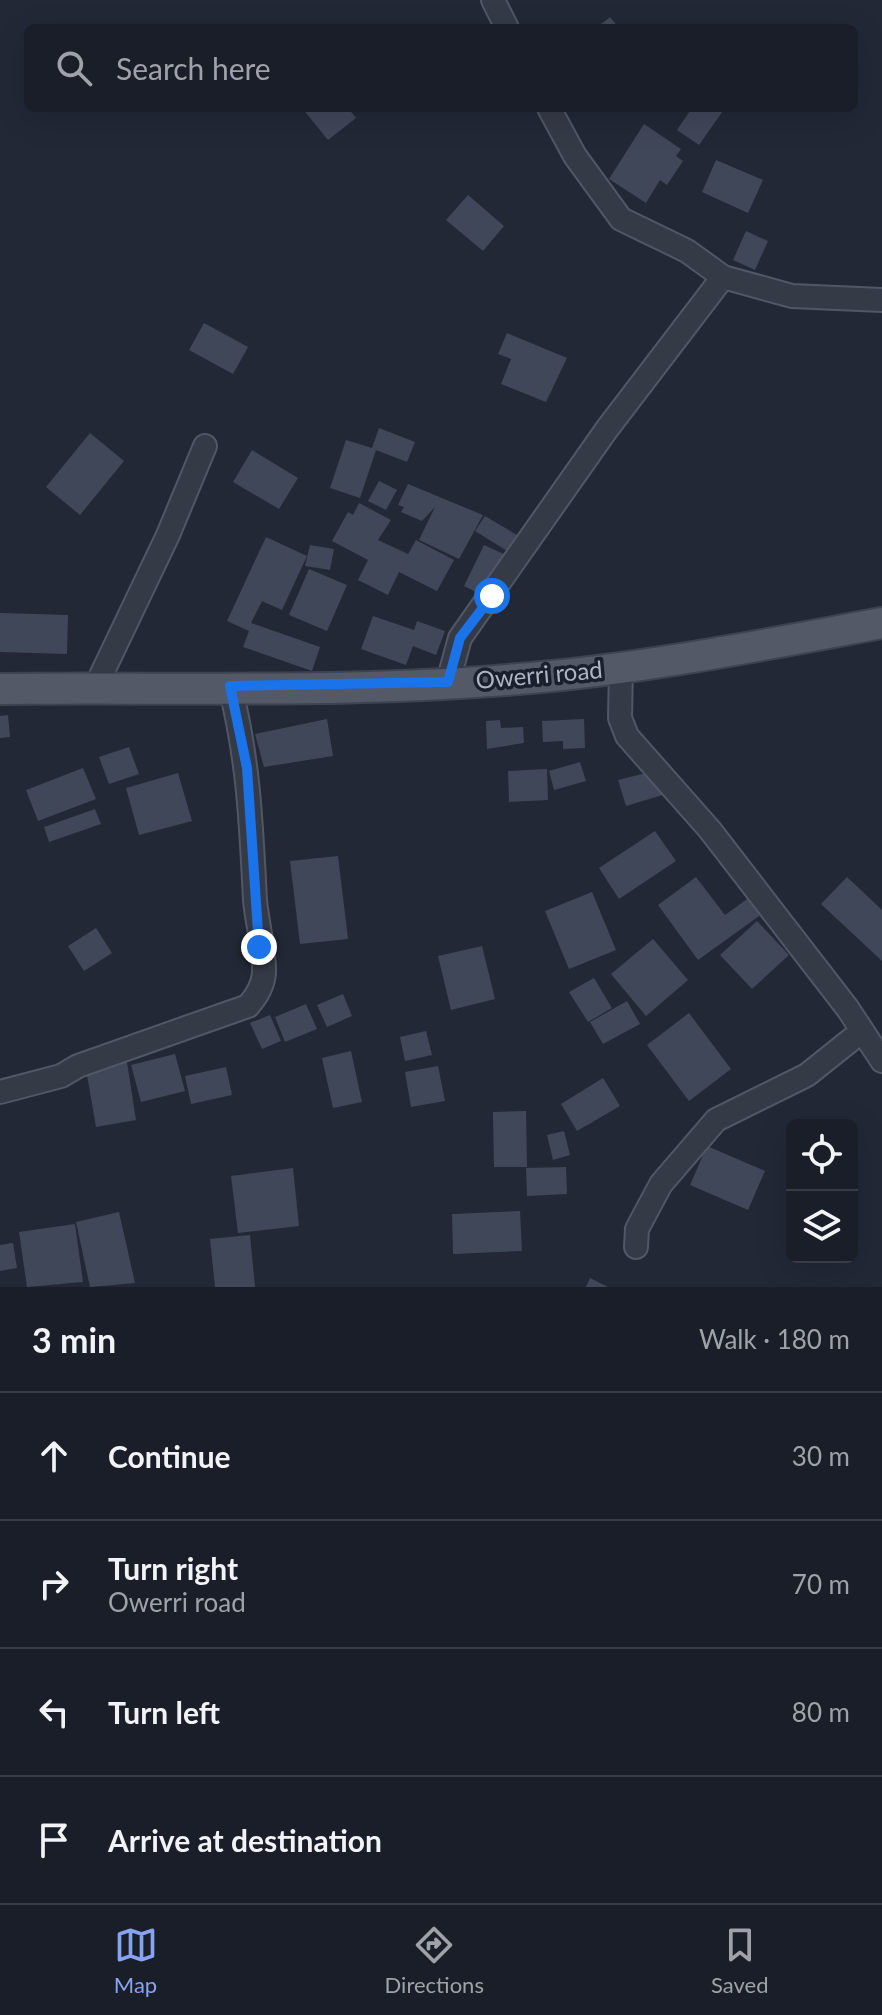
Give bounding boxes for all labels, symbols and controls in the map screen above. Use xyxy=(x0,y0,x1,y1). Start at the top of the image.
search box xyxy=(24,24,858,112)
icon: search xyxy=(52,46,96,90)
text: Search here xyxy=(116,50,271,86)
route start xyxy=(474,578,510,614)
street label: Owerri road xyxy=(474,654,604,694)
route end xyxy=(241,929,277,965)
map controls xyxy=(786,1119,858,1263)
button: locate xyxy=(786,1119,858,1191)
button: layers xyxy=(786,1191,858,1263)
text: 3 min xyxy=(32,1319,116,1360)
text: Walk · 180 m xyxy=(699,1323,850,1355)
icon: ahead xyxy=(32,1434,76,1478)
text: Continue xyxy=(108,1438,231,1474)
text: 30 m xyxy=(792,1440,850,1472)
text: Turn right xyxy=(108,1550,238,1586)
icon: right xyxy=(32,1562,76,1606)
text: 70 m xyxy=(792,1568,850,1600)
text: Owerri road xyxy=(108,1586,246,1618)
icon: left xyxy=(32,1690,76,1734)
text: Turn left xyxy=(108,1694,220,1730)
text: 80 m xyxy=(792,1696,850,1728)
icon: arrive xyxy=(32,1818,76,1862)
text: Arrive at destination xyxy=(108,1822,382,1858)
tab: Map xyxy=(114,1923,158,1998)
tab: Directions xyxy=(385,1923,484,1998)
tab: Saved xyxy=(711,1923,768,1998)

